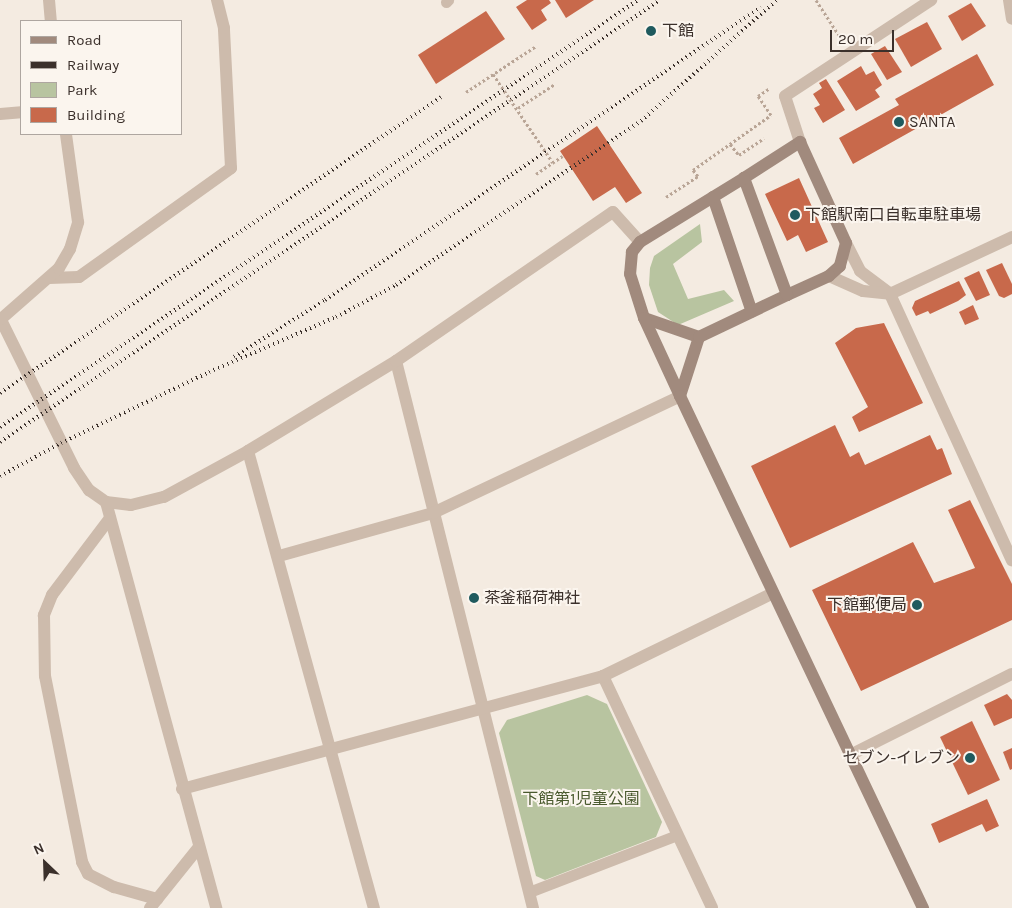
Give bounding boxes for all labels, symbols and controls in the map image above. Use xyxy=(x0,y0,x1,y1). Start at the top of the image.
legend xyxy=(20,20,182,135)
scale bar xyxy=(832,20,896,52)
place label: 下館 xyxy=(662,21,694,41)
marker: 下館 xyxy=(644,24,658,38)
text: 20 m xyxy=(838,30,873,48)
text: Road xyxy=(67,31,102,49)
text: Railway xyxy=(67,56,119,74)
text: Park xyxy=(67,81,97,99)
text: Building xyxy=(67,106,125,124)
place label: SANTA xyxy=(909,112,955,132)
marker: SANTA xyxy=(893,116,905,128)
place label: 下館駅南口自転車駐車場 xyxy=(805,205,981,225)
marker: 下館駅南口自転車駐車場 xyxy=(789,209,801,221)
place label: 茶釜稲荷神社 xyxy=(484,588,580,608)
marker: 茶釜稲荷神社 xyxy=(468,592,480,604)
place label: 下館郵便局 xyxy=(827,595,907,615)
marker: 下館郵便局 xyxy=(911,599,923,611)
place label: セブン-イレブン xyxy=(842,748,960,768)
marker: セブン-イレブン xyxy=(964,752,976,764)
park label: 下館第1児童公園 xyxy=(522,789,640,809)
north arrow xyxy=(20,838,70,888)
text: N xyxy=(31,839,47,859)

